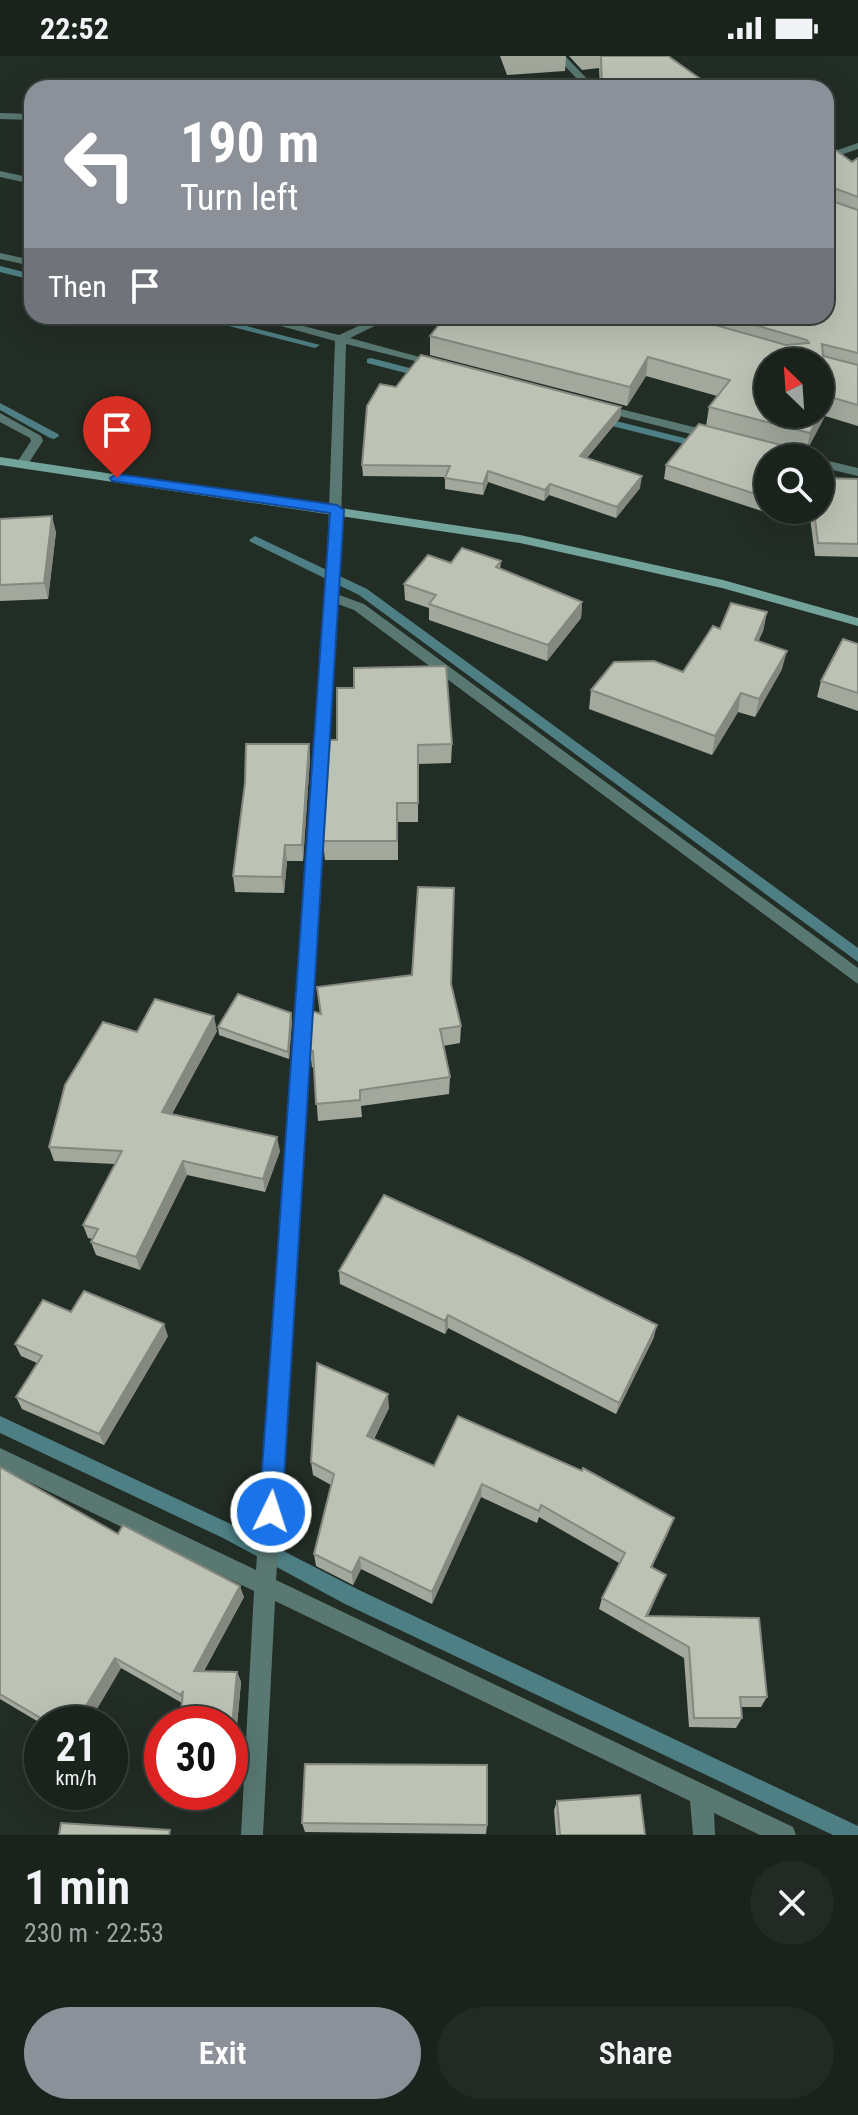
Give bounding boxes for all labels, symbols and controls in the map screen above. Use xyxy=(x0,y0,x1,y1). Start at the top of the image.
text: 22:52 xyxy=(40,11,109,46)
text: 190 m xyxy=(180,110,319,176)
icon: left xyxy=(48,112,152,216)
text: Turn left xyxy=(180,177,298,219)
icon: arrive xyxy=(123,264,167,308)
text: Then xyxy=(48,269,107,304)
north arrow xyxy=(754,348,834,428)
map controls xyxy=(754,348,834,524)
pin xyxy=(83,396,151,478)
icon: arrive xyxy=(95,408,139,452)
button: search xyxy=(754,444,834,524)
position arrow xyxy=(229,1470,313,1554)
speed limit sign: 30 xyxy=(144,1706,248,1810)
text: 21 xyxy=(56,1724,96,1771)
text: km/h xyxy=(55,1766,97,1790)
text: 1 min xyxy=(24,1859,130,1916)
button: close xyxy=(750,1861,834,1945)
text: 230 m · 22:53 xyxy=(24,1918,164,1948)
button: Exit xyxy=(24,2007,421,2099)
button: Share xyxy=(437,2007,834,2099)

